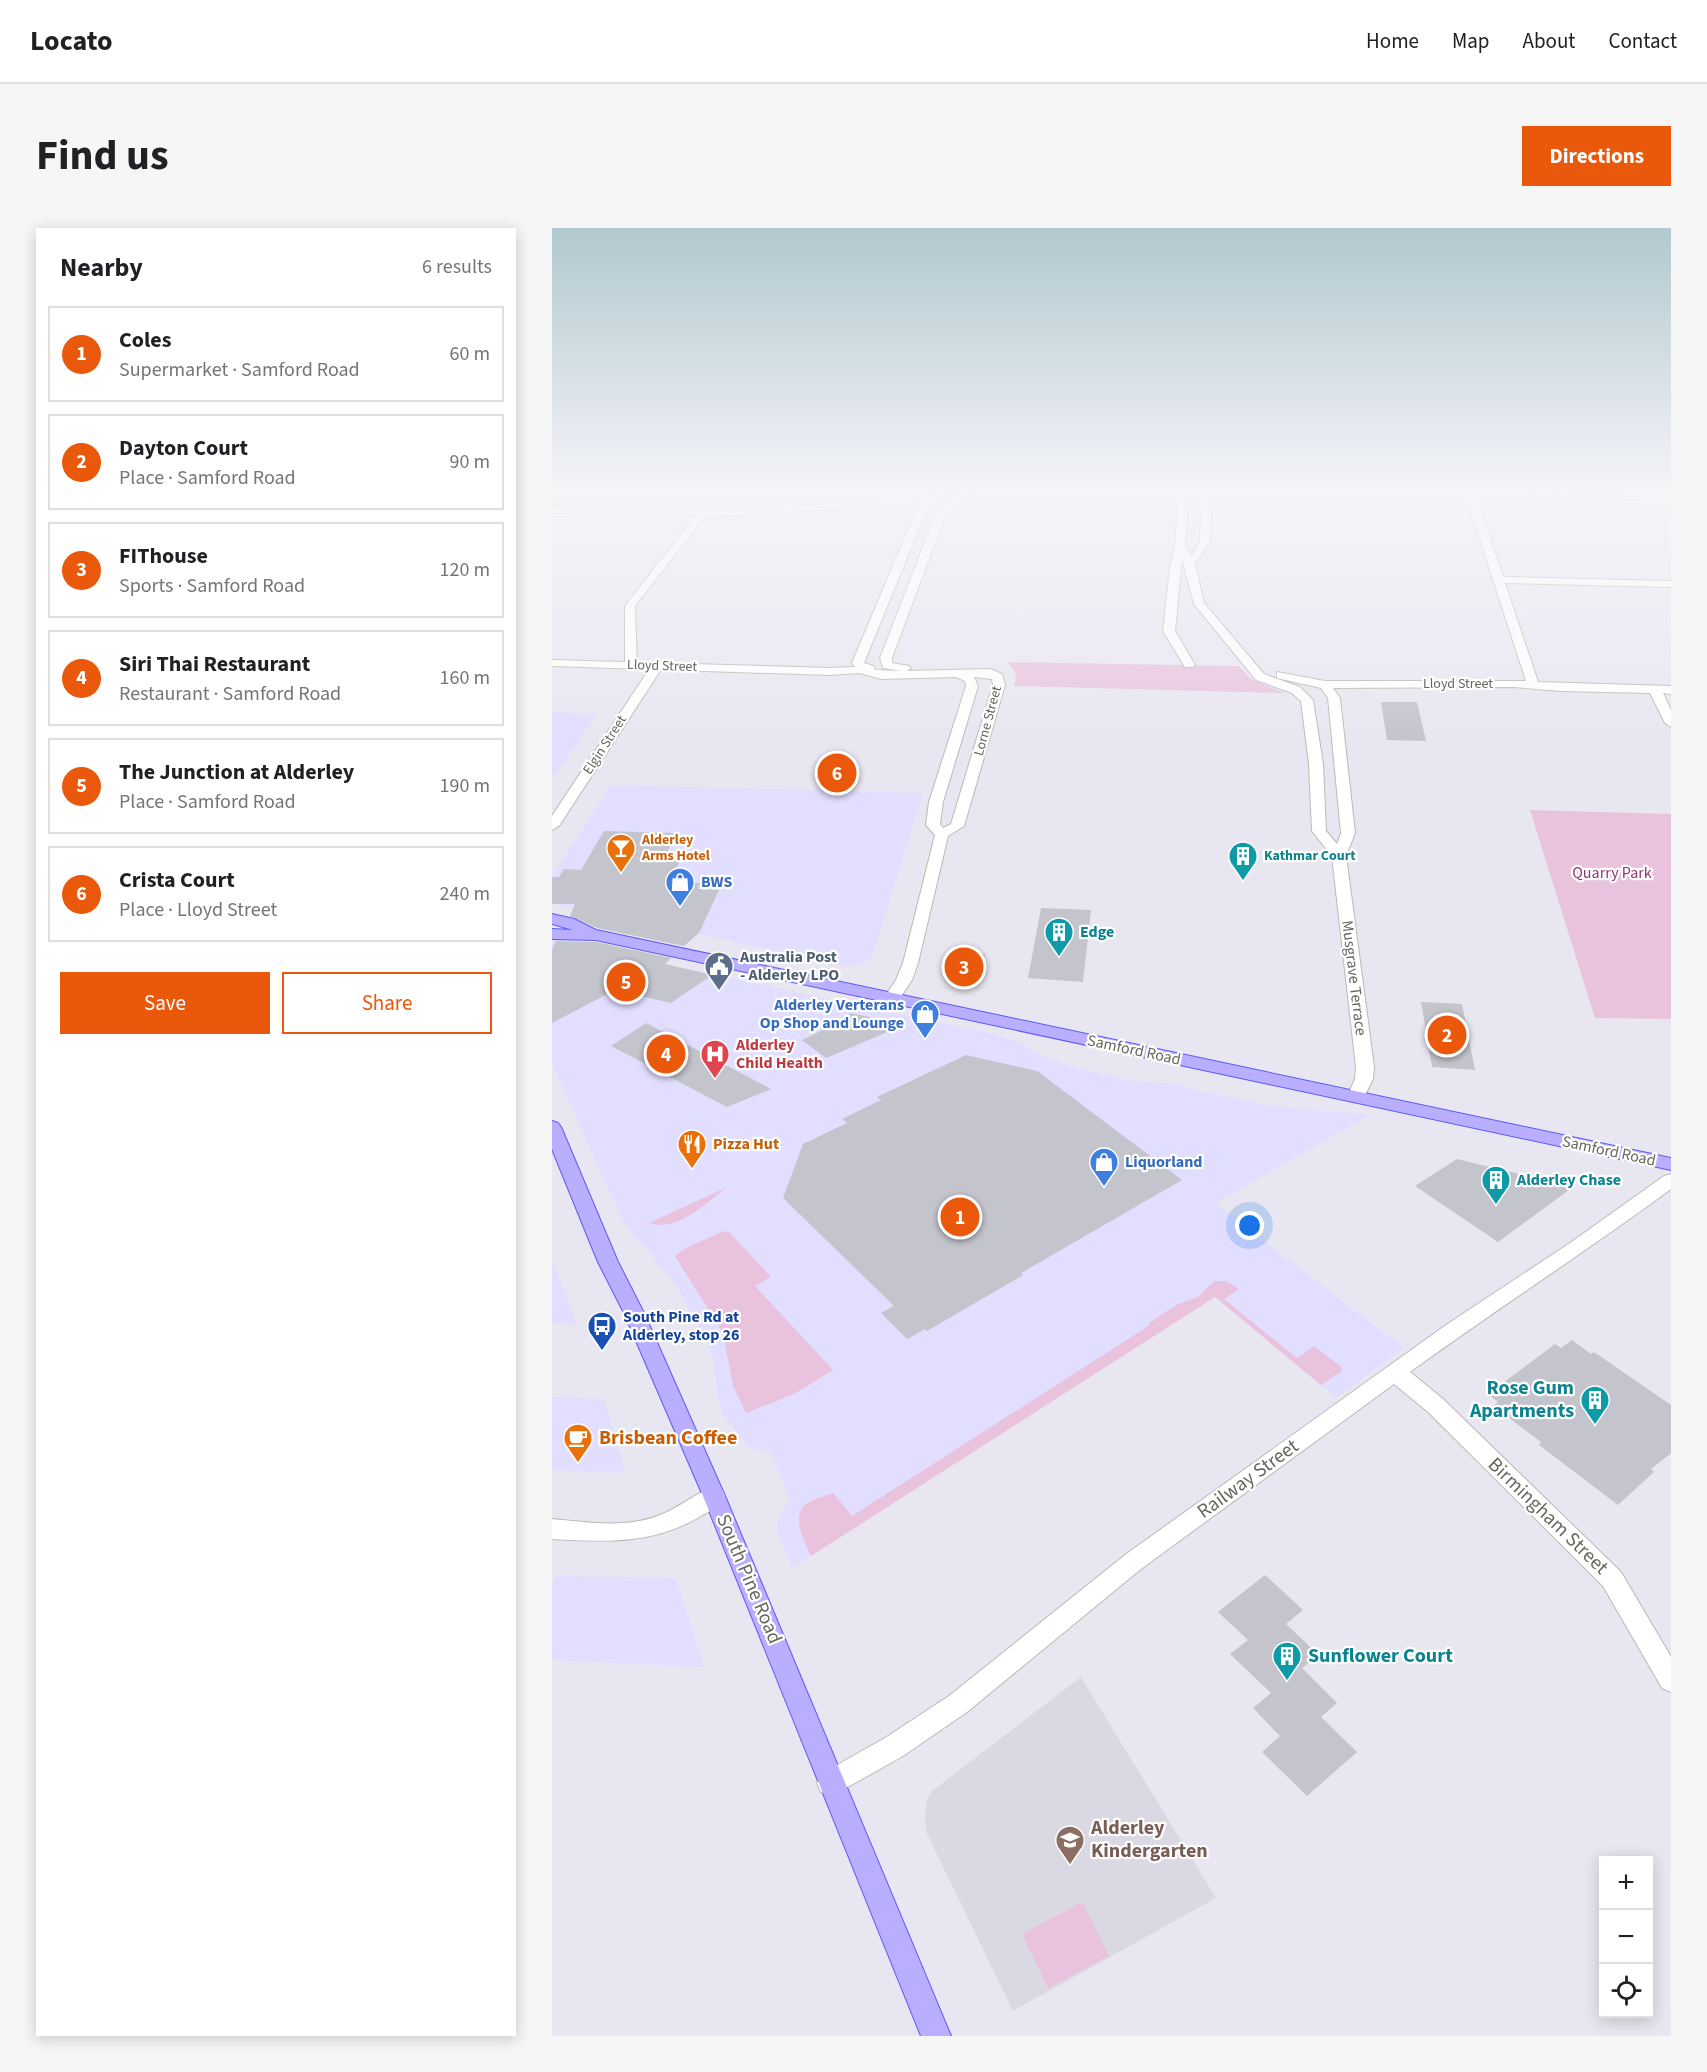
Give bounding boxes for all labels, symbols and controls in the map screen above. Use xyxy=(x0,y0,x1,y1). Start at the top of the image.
text: Locato xyxy=(30,21,112,61)
text: Home xyxy=(1366,26,1419,56)
text: Map xyxy=(1452,26,1490,56)
text: About xyxy=(1523,26,1575,56)
text: Contact xyxy=(1608,26,1677,56)
text: Find us xyxy=(36,126,169,186)
button: Directions xyxy=(1522,126,1671,186)
text: Nearby xyxy=(60,249,143,286)
text: 6 results xyxy=(422,253,492,281)
text: Coles xyxy=(119,324,171,356)
text: 1 xyxy=(76,340,87,368)
text: 60 m xyxy=(450,340,490,368)
text: Supermarket · Samford Road xyxy=(119,356,360,384)
text: Dayton Court xyxy=(119,432,248,464)
text: 2 xyxy=(76,448,87,476)
text: 90 m xyxy=(450,448,490,476)
text: Place · Samford Road xyxy=(119,464,296,492)
text: FIThouse xyxy=(119,540,208,572)
text: 3 xyxy=(76,556,87,584)
text: 120 m xyxy=(440,556,490,584)
text: Sports · Samford Road xyxy=(119,572,305,600)
text: Siri Thai Restaurant xyxy=(119,648,310,680)
street label: Lloyd Street xyxy=(627,655,698,677)
text: 4 xyxy=(76,664,87,692)
text: 160 m xyxy=(440,664,490,692)
street label: Lloyd Street xyxy=(1423,674,1493,694)
text: Restaurant · Samford Road xyxy=(119,680,341,708)
street label: Lorne Street xyxy=(969,684,1007,758)
street label: Elgin Street xyxy=(578,711,632,779)
pin: 6 xyxy=(818,750,856,796)
text: The Junction at Alderley xyxy=(119,756,354,788)
text: 5 xyxy=(76,772,87,800)
text: 190 m xyxy=(440,772,490,800)
text: Place · Samford Road xyxy=(119,788,296,816)
place label: Alderley Arms Hotel xyxy=(641,830,710,866)
bar icon: Alderley Arms Hotel xyxy=(605,832,637,874)
building icon: Kathmar Court xyxy=(1227,840,1259,882)
place label: Kathmar Court xyxy=(1264,846,1356,866)
park label: Quarry Park xyxy=(1572,862,1652,884)
text: Crista Court xyxy=(119,864,235,896)
shop icon: BWS xyxy=(664,866,696,908)
place label: BWS xyxy=(701,871,733,893)
text: 6 xyxy=(76,880,87,908)
text: 240 m xyxy=(440,880,490,908)
text: Place · Lloyd Street xyxy=(119,896,277,924)
building icon: Edge xyxy=(1043,916,1075,958)
street label: Musgrave Terrace xyxy=(1336,919,1372,1037)
place label: Edge xyxy=(1080,921,1114,943)
pin: 3 xyxy=(944,944,984,990)
place label: Australia Post - Alderley LPO xyxy=(739,946,839,986)
public building icon: Australia Post - Alderley LPO xyxy=(703,950,735,992)
pin: 5 xyxy=(606,960,646,1005)
button: Save xyxy=(60,972,270,1034)
button: Share xyxy=(282,972,492,1034)
place label: Alderley Verterans Op Shop and Lounge xyxy=(760,994,904,1034)
shop icon: Alderley Verterans Op Shop and Lounge xyxy=(909,998,941,1040)
pin: 2 xyxy=(1428,1012,1466,1058)
street label: Samford Road xyxy=(1085,1029,1183,1071)
pin: 4 xyxy=(646,1032,686,1076)
place label: Alderley Child Health xyxy=(735,1034,823,1074)
hospital icon: Alderley Child Health xyxy=(699,1038,731,1080)
restaurant icon: Pizza Hut xyxy=(676,1128,708,1170)
street label: Samford Road xyxy=(1560,1130,1658,1172)
place label: Pizza Hut xyxy=(713,1133,779,1155)
shop icon: Liquorland xyxy=(1088,1146,1120,1188)
place label: Liquorland xyxy=(1125,1151,1203,1173)
building icon: Alderley Chase xyxy=(1480,1164,1512,1206)
place label: Alderley Chase xyxy=(1516,1169,1621,1191)
pin: 1 xyxy=(940,1194,980,1240)
your location xyxy=(1235,1211,1264,1240)
place label: South Pine Rd at Alderley, stop 26 xyxy=(622,1306,739,1346)
bus stop icon: South Pine Rd at Alderley, stop 26 xyxy=(586,1310,618,1352)
place label: Rose Gum Apartments xyxy=(1469,1374,1574,1425)
building icon: Rose Gum Apartments xyxy=(1579,1384,1611,1426)
cafe icon: Brisbean Coffee xyxy=(562,1422,594,1464)
place label: Brisbean Coffee xyxy=(599,1424,737,1452)
street label: Railway Street xyxy=(1192,1433,1305,1525)
street label: Birmingham Street xyxy=(1482,1451,1615,1581)
street label: South Pine Road xyxy=(709,1510,789,1648)
building icon: Sunflower Court xyxy=(1271,1640,1303,1682)
place label: Sunflower Court xyxy=(1308,1642,1453,1670)
place label: Alderley Kindergarten xyxy=(1090,1814,1208,1865)
school or university icon: Alderley Kindergarten xyxy=(1054,1824,1086,1866)
map controls xyxy=(1599,1856,1653,2018)
button: + xyxy=(1599,1856,1653,1910)
button: − xyxy=(1599,1910,1653,1964)
button: locate xyxy=(1599,1964,1653,2018)

